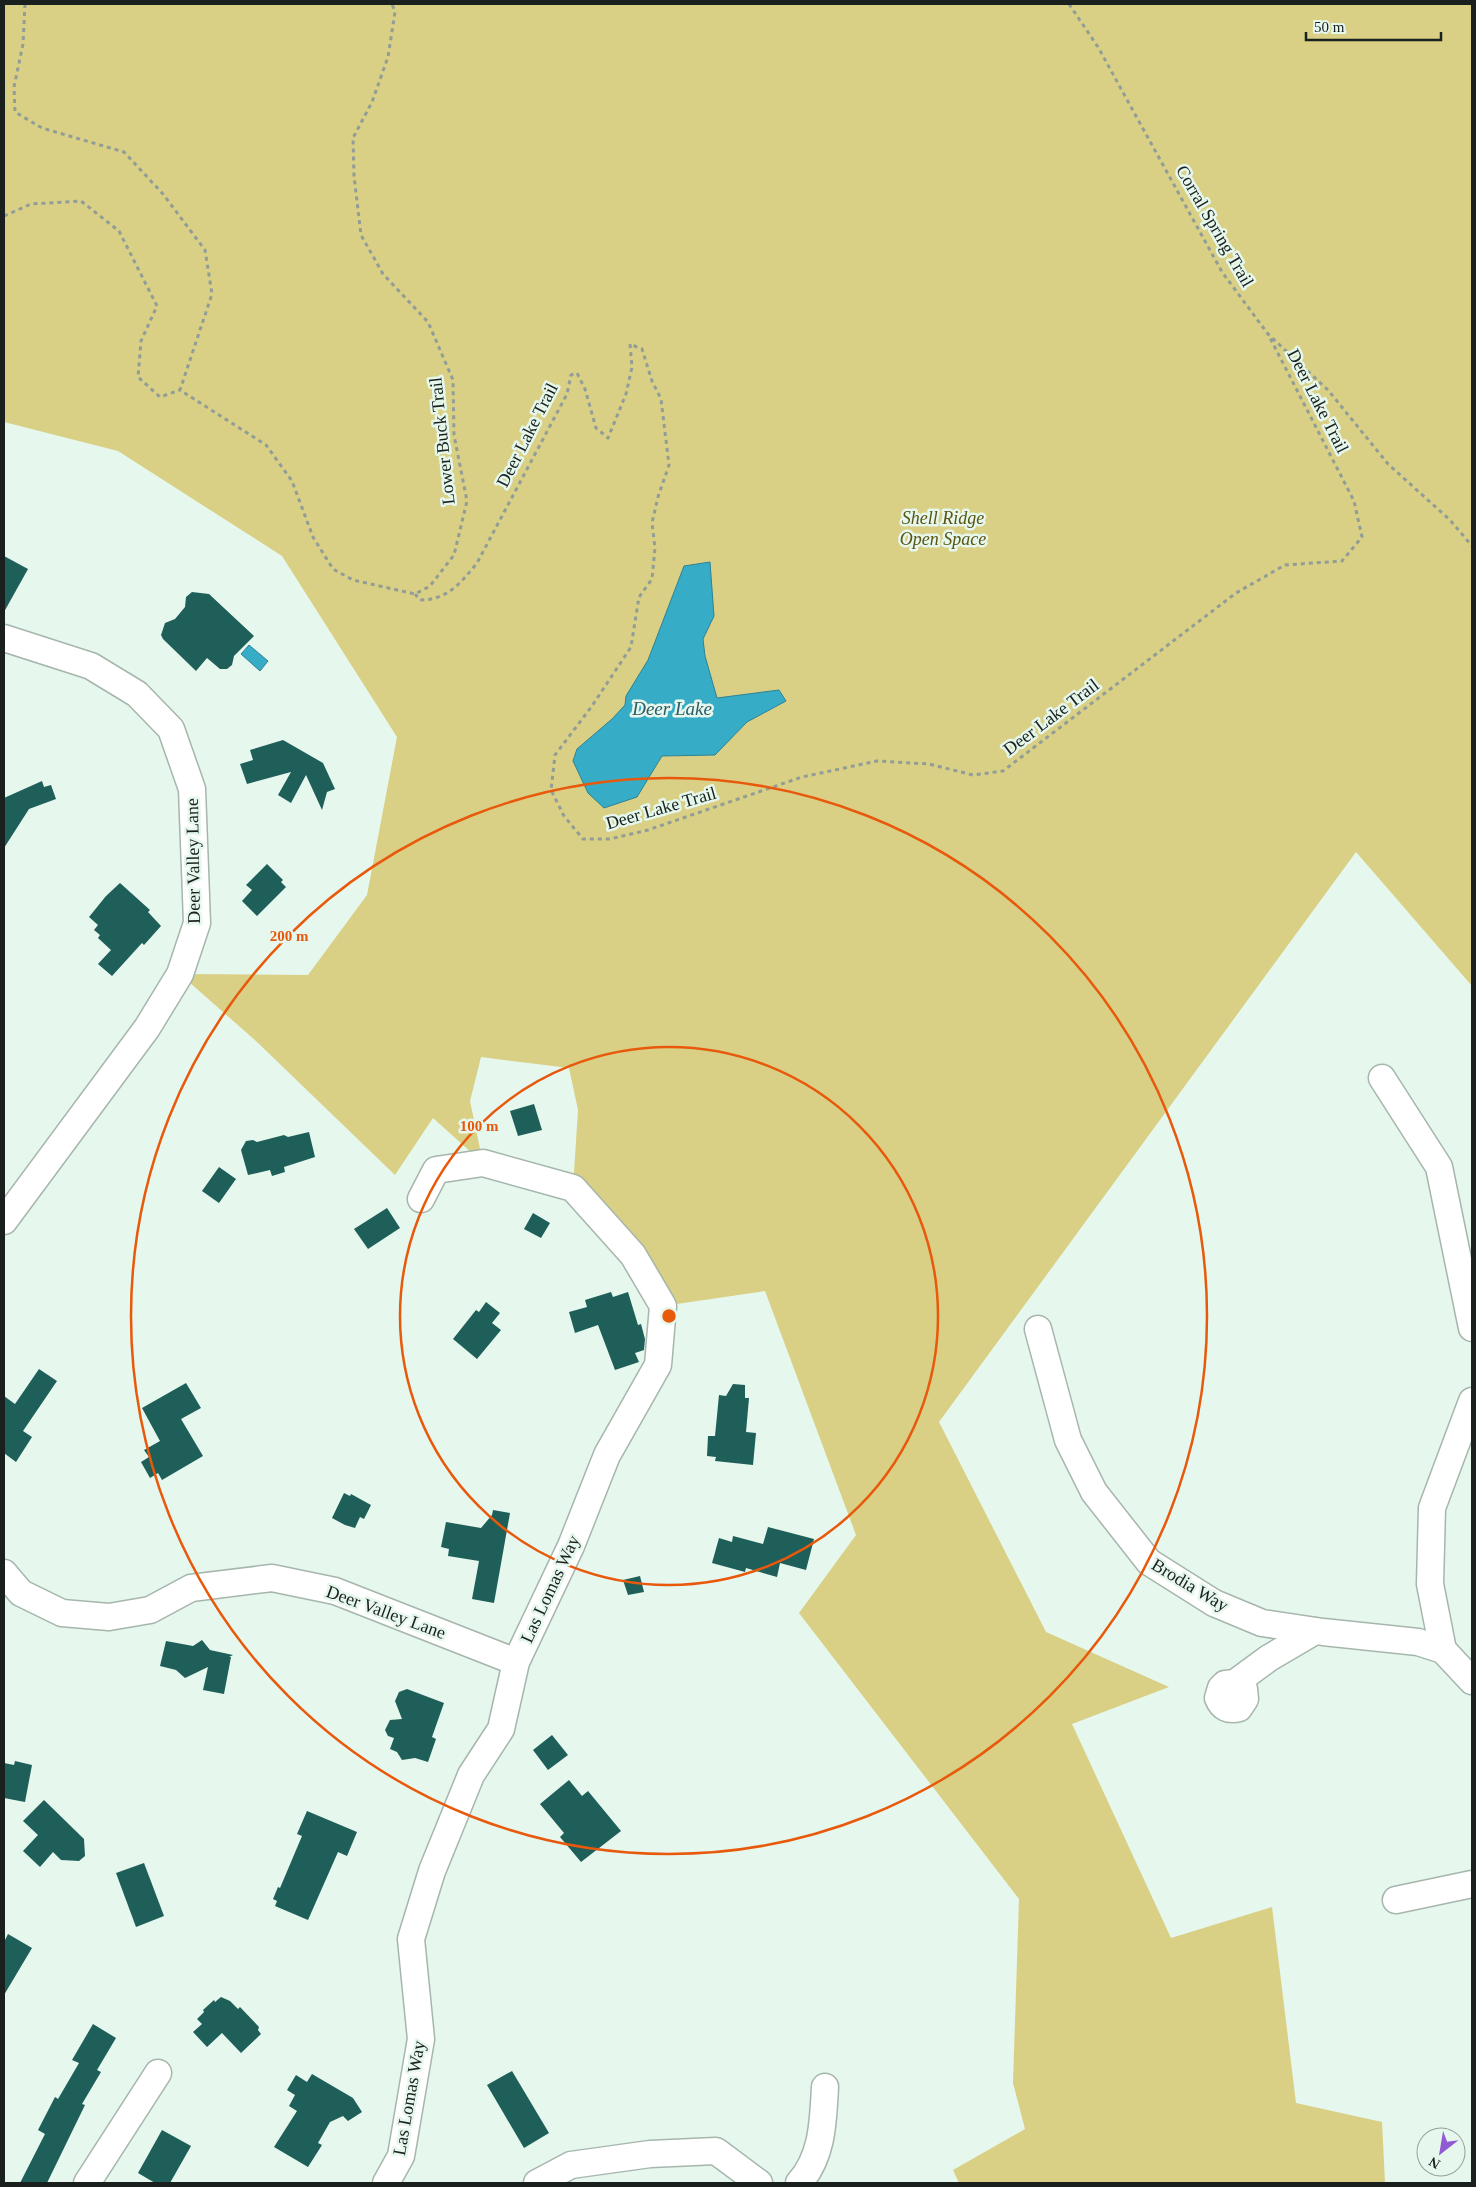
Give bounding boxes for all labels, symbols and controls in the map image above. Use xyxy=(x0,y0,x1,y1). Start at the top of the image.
scale bar xyxy=(1306,10,1441,42)
text: 50 m xyxy=(1314,19,1345,35)
street label: Corral Spring Trail xyxy=(1172,162,1258,290)
street label: Deer Lake Trail xyxy=(1283,346,1353,456)
street label: Lower Buck Trail xyxy=(425,376,459,506)
street label: Deer Lake Trail xyxy=(492,380,562,490)
park label: Shell Ridge Open Space xyxy=(900,508,986,549)
street label: Deer Lake Trail xyxy=(999,675,1103,759)
water label: Deer Lake xyxy=(631,698,712,719)
street label: Deer Lake Trail xyxy=(603,783,719,833)
street label: Deer Valley Lane xyxy=(182,798,204,924)
text: 200 m xyxy=(270,928,309,944)
text: 100 m xyxy=(460,1118,499,1134)
centre of rings xyxy=(660,1307,678,1325)
street label: Las Lomas Way xyxy=(516,1532,584,1646)
street label: Brodia Way xyxy=(1148,1554,1232,1616)
street label: Deer Valley Lane xyxy=(324,1581,448,1643)
street label: Las Lomas Way xyxy=(389,2039,429,2157)
north arrow xyxy=(1416,2127,1466,2177)
text: N xyxy=(1426,2154,1443,2172)

